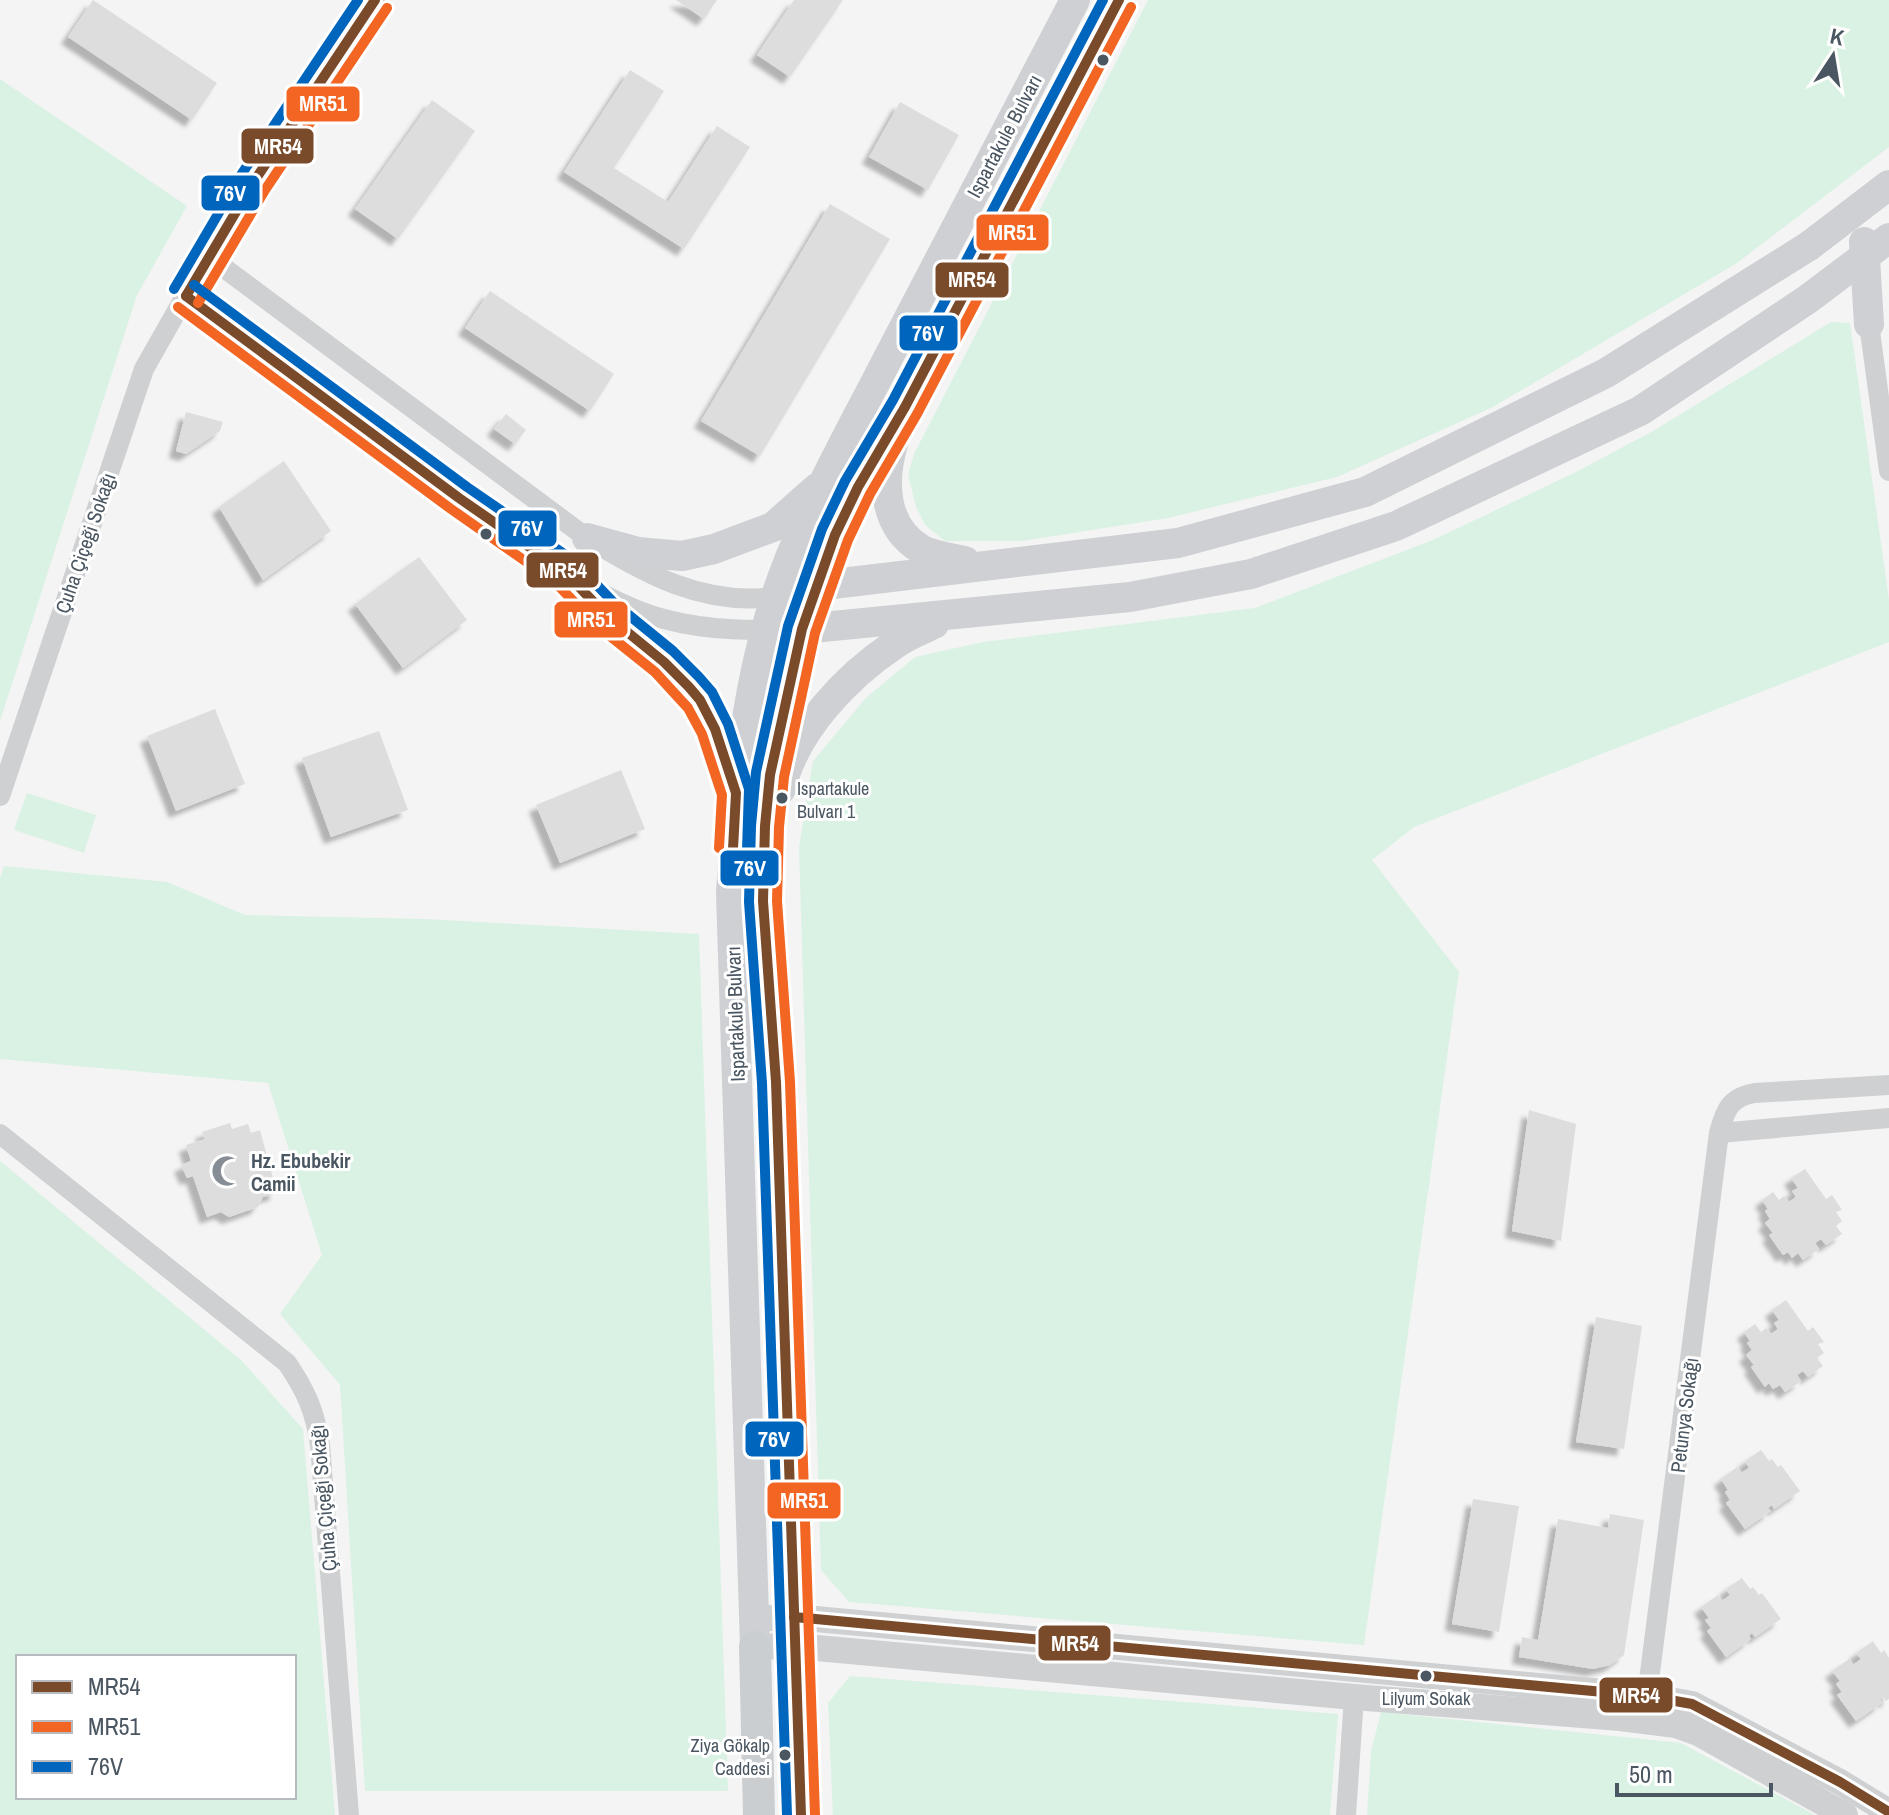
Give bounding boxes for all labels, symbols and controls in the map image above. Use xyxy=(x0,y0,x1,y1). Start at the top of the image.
north arrow xyxy=(1793,16,1873,96)
text: K xyxy=(1828,20,1847,52)
unlabelled marker xyxy=(1095,52,1111,68)
street label: Ispartakule Bulvarı xyxy=(960,70,1048,202)
line badge: MR51 xyxy=(285,85,361,123)
text: MR51 xyxy=(299,88,348,118)
line badge: MR54 xyxy=(240,127,315,165)
text: MR54 xyxy=(254,131,302,161)
line badge: 76V xyxy=(200,174,261,212)
text: 76V xyxy=(214,178,247,208)
line badge: MR51 xyxy=(975,213,1050,252)
text: MR51 xyxy=(988,217,1037,247)
line badge: MR54 xyxy=(934,261,1010,299)
text: MR54 xyxy=(948,264,996,294)
line badge: 76V xyxy=(898,314,959,352)
text: 76V xyxy=(912,318,945,348)
street label: Çuha Çiçeği Sokağı xyxy=(48,469,122,617)
line badge: 76V xyxy=(497,509,558,548)
text: 76V xyxy=(511,513,544,543)
unlabelled marker xyxy=(478,526,494,542)
line badge: MR54 xyxy=(525,551,600,589)
text: MR54 xyxy=(539,555,587,585)
line badge: MR51 xyxy=(553,600,629,639)
text: MR51 xyxy=(567,604,616,634)
place label: Ispartakule Bulvarı 1 xyxy=(797,776,869,824)
marker: Ispartakule Bulvarı 1 xyxy=(774,790,790,806)
line badge: 76V xyxy=(719,849,780,887)
text: 76V xyxy=(734,853,767,883)
street label: Ispartakule Bulvarı xyxy=(719,946,751,1082)
place label: Hz. Ebubekir Camii xyxy=(251,1147,351,1197)
mosque icon: Hz. Ebubekir Camii xyxy=(210,1154,244,1188)
street label: Petunya Sokağı xyxy=(1664,1356,1704,1474)
line badge: 76V xyxy=(744,1420,805,1458)
street label: Çuha Çiçeği Sokağı xyxy=(303,1424,343,1572)
text: 76V xyxy=(758,1424,791,1454)
line badge: MR51 xyxy=(766,1481,842,1520)
text: MR51 xyxy=(780,1485,829,1515)
line badge: MR54 xyxy=(1037,1624,1112,1662)
text: MR54 xyxy=(1051,1628,1099,1658)
legend xyxy=(16,1655,296,1799)
marker: Lilyum Sokak xyxy=(1418,1668,1434,1684)
text: MR54 xyxy=(88,1670,141,1702)
line badge: MR54 xyxy=(1598,1676,1674,1714)
text: MR54 xyxy=(1612,1680,1660,1710)
place label: Lilyum Sokak xyxy=(1382,1686,1471,1711)
text: MR51 xyxy=(88,1710,141,1742)
place label: Ziya Gökalp Caddesi xyxy=(690,1733,770,1781)
marker: Ziya Gökalp Caddesi xyxy=(777,1747,793,1763)
scale bar xyxy=(1617,1747,1771,1797)
text: 76V xyxy=(88,1750,123,1782)
text: 50 m xyxy=(1629,1758,1673,1790)

